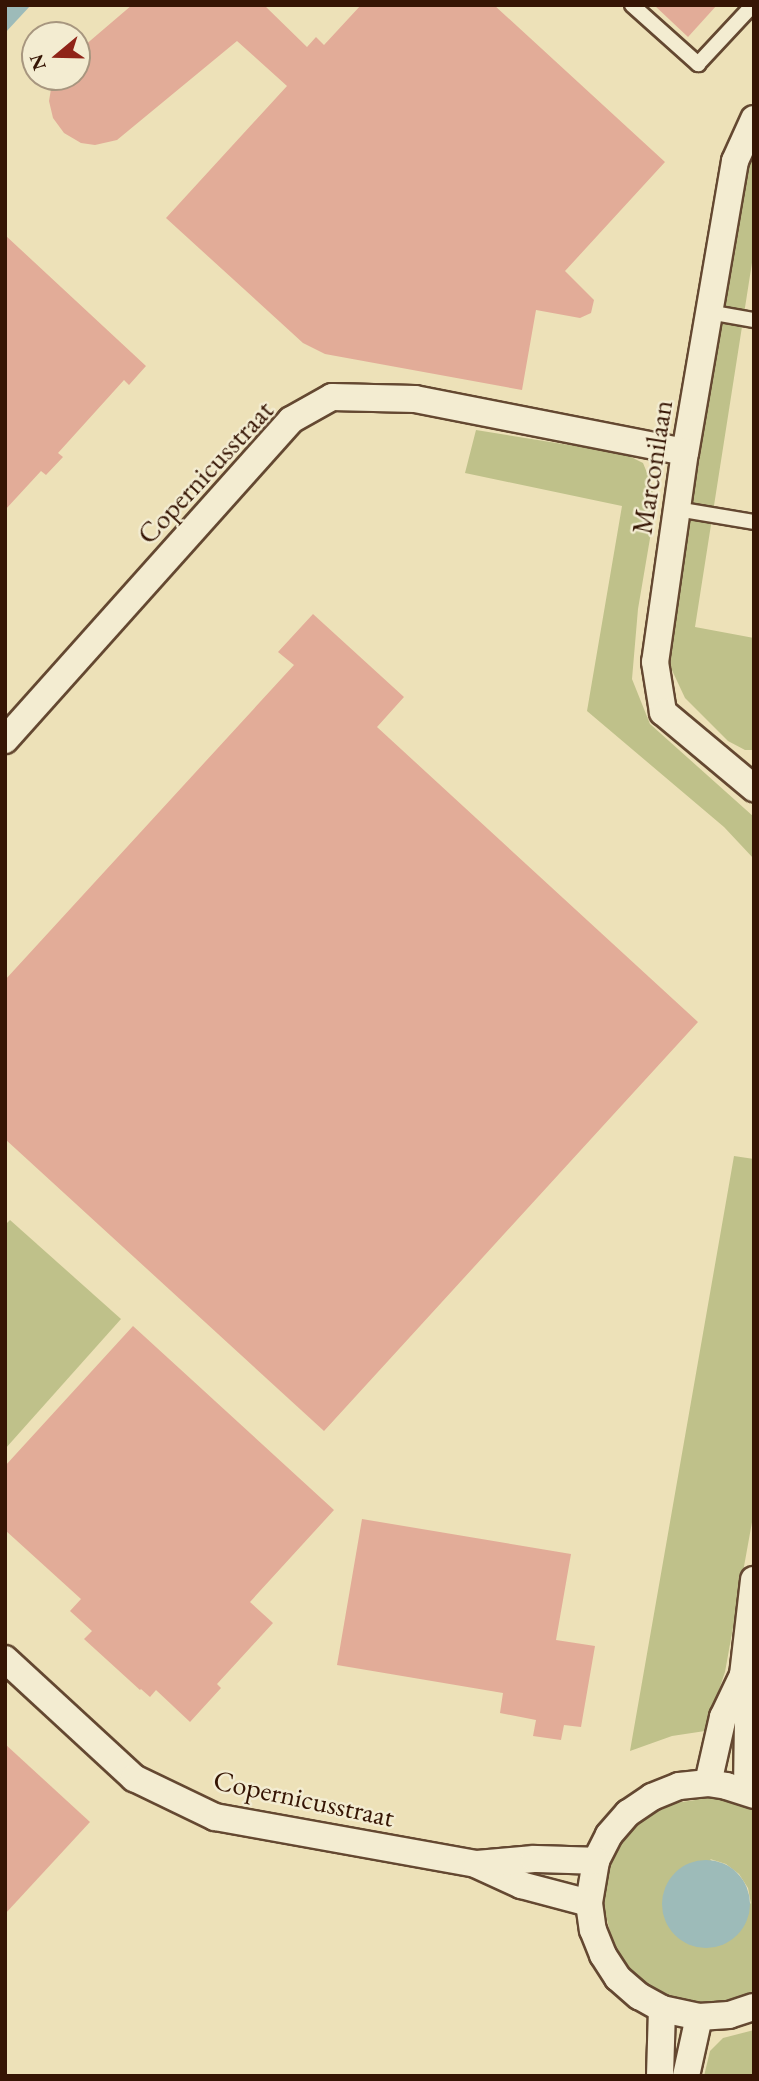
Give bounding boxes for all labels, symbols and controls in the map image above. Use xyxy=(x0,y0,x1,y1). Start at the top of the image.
north arrow xyxy=(21,21,91,91)
text: N xyxy=(23,51,52,74)
street label: Copernicusstraat xyxy=(130,393,280,551)
street label: Marconilaan xyxy=(625,398,679,536)
street label: Copernicusstraat xyxy=(211,1762,397,1834)

